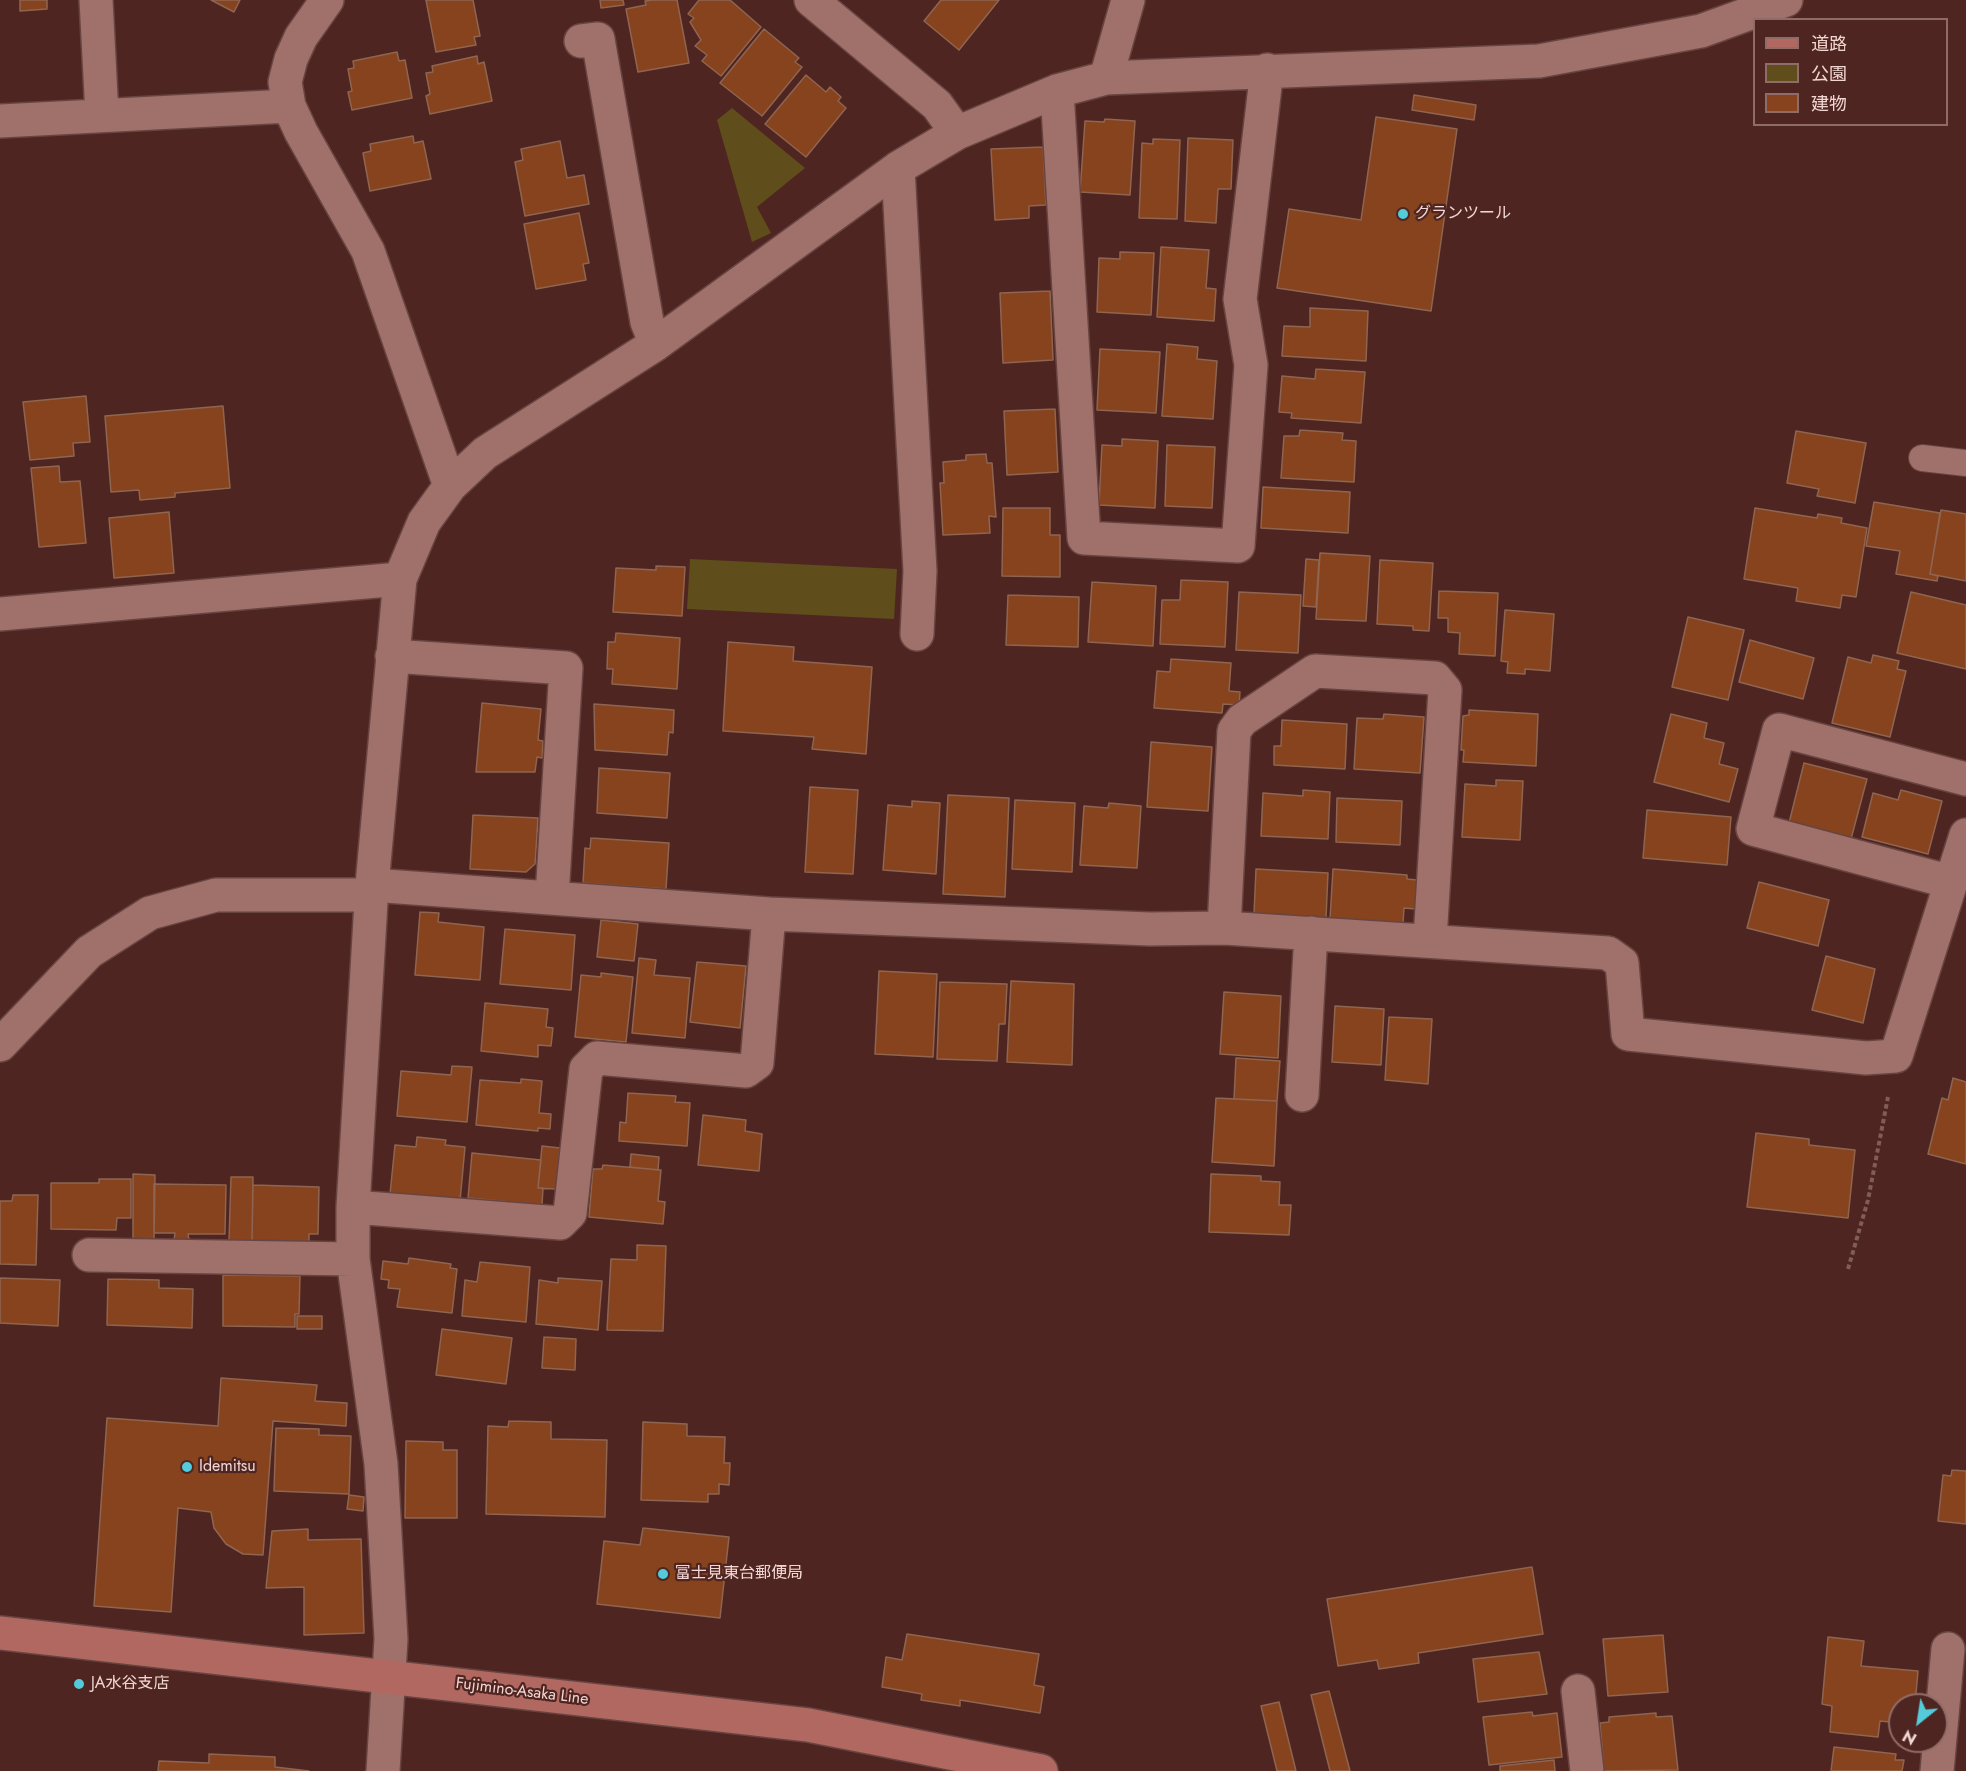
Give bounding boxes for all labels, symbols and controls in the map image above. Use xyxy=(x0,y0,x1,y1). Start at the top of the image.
legend xyxy=(1753,18,1948,126)
text: 道路 xyxy=(1811,31,1847,57)
text: 公園 xyxy=(1811,61,1847,87)
text: 建物 xyxy=(1811,91,1847,117)
place label: グランツール xyxy=(1415,204,1511,224)
marker: グランツール xyxy=(1396,207,1410,221)
place label: Idemitsu xyxy=(199,1457,256,1477)
marker: Idemitsu xyxy=(180,1460,194,1474)
place label: 富士見東台郵便局 xyxy=(675,1564,803,1584)
marker: 富士見東台郵便局 xyxy=(656,1567,670,1581)
place label: JA水谷支店 xyxy=(91,1674,169,1694)
street label: Fujimino-Asaka Line xyxy=(455,1674,589,1710)
marker: JA水谷支店 xyxy=(72,1677,86,1691)
north arrow xyxy=(1888,1693,1948,1753)
text: N xyxy=(1898,1724,1921,1750)

